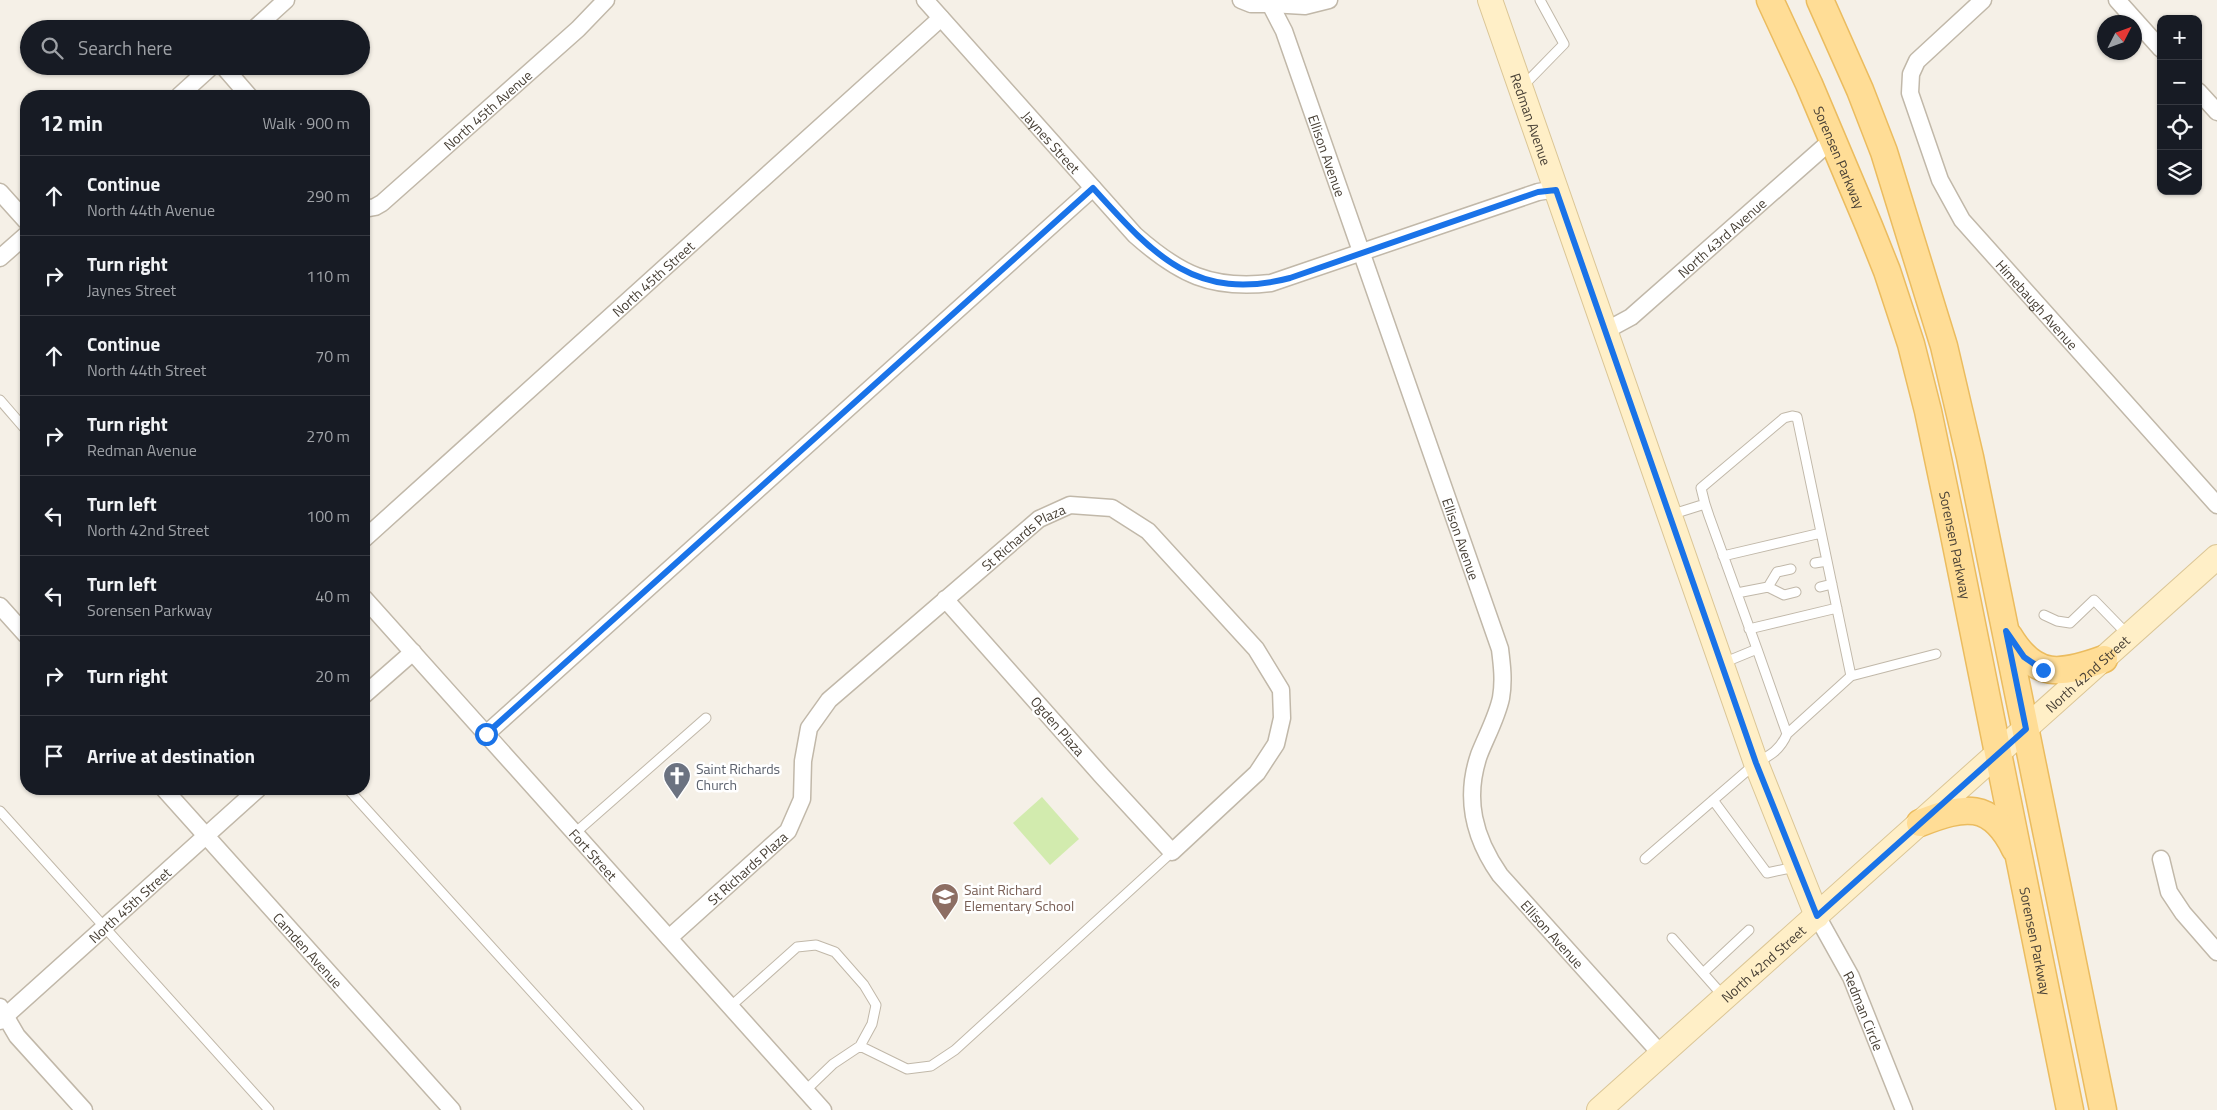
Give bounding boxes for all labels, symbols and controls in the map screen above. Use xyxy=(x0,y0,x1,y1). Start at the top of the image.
north arrow xyxy=(2097,15,2142,60)
map controls xyxy=(2157,15,2202,195)
button: + xyxy=(2157,15,2202,60)
search box xyxy=(20,20,370,75)
text: Search here xyxy=(78,33,172,62)
icon: search xyxy=(38,34,66,62)
button: − xyxy=(2157,60,2202,105)
street label: North 45th Avenue xyxy=(438,64,536,155)
street label: Redman Avenue xyxy=(1506,70,1557,168)
street label: Sorensen Parkway xyxy=(1809,103,1871,212)
button: locate xyxy=(2157,105,2202,150)
street label: Jaynes Street xyxy=(1018,106,1086,178)
text: 12 min xyxy=(40,107,103,139)
text: Walk · 900 m xyxy=(262,111,350,135)
street label: Ellison Avenue xyxy=(1303,112,1352,199)
button: layers xyxy=(2157,150,2202,195)
text: Continue xyxy=(87,169,160,198)
icon: ahead xyxy=(40,182,68,210)
text: 290 m xyxy=(306,184,350,208)
street label: North 43rd Avenue xyxy=(1673,192,1770,282)
text: North 44th Avenue xyxy=(87,198,215,222)
street label: North 45th Street xyxy=(607,235,699,321)
text: Turn right xyxy=(87,249,168,278)
street label: Himebaugh Avenue xyxy=(1991,255,2084,354)
icon: right xyxy=(40,262,68,290)
text: 110 m xyxy=(306,264,350,288)
text: Jaynes Street xyxy=(87,278,176,302)
text: Continue xyxy=(87,329,160,358)
icon: ahead xyxy=(40,342,68,370)
text: 70 m xyxy=(315,344,350,368)
text: North 44th Street xyxy=(87,358,206,382)
text: Turn right xyxy=(87,409,168,438)
icon: right xyxy=(40,422,68,450)
text: 270 m xyxy=(306,424,350,448)
text: Redman Avenue xyxy=(87,438,197,462)
text: Turn left xyxy=(87,489,157,518)
street label: Sorensen Parkway xyxy=(1935,489,1977,601)
street label: Ellison Avenue xyxy=(1437,495,1485,583)
street label: St Richards Plaza xyxy=(976,498,1068,575)
icon: left xyxy=(40,502,68,530)
text: 100 m xyxy=(306,504,350,528)
text: North 42nd Street xyxy=(87,518,209,542)
text: Turn left xyxy=(87,569,157,598)
icon: left xyxy=(40,582,68,610)
text: 40 m xyxy=(315,584,350,608)
text: Sorensen Parkway xyxy=(87,598,212,622)
street label: North 42nd Street xyxy=(2040,630,2134,717)
route end xyxy=(2032,659,2055,682)
text: Turn right xyxy=(87,661,168,690)
icon: right xyxy=(40,662,68,690)
text: 20 m xyxy=(315,664,350,688)
street label: Ogden Plaza xyxy=(1026,691,1090,761)
route start xyxy=(475,723,498,746)
text: Arrive at destination xyxy=(87,741,255,770)
icon: arrive xyxy=(40,742,68,770)
place label: Saint Richards Church xyxy=(696,758,780,795)
church icon: Saint Richards Church xyxy=(662,761,692,800)
street label: Fort Street xyxy=(565,823,623,885)
street label: St Richards Plaza xyxy=(702,826,792,910)
street label: North 45th Street xyxy=(83,862,175,947)
place label: Saint Richard Elementary School xyxy=(964,879,1074,916)
school or university icon: Saint Richard Elementary School xyxy=(930,882,960,921)
street label: Sorensen Parkway xyxy=(2015,885,2057,997)
street label: Ellison Avenue xyxy=(1516,895,1589,973)
street label: Camden Avenue xyxy=(269,907,348,992)
street label: North 42nd Street xyxy=(1716,920,1810,1007)
street label: Redman Circle xyxy=(1839,967,1890,1054)

